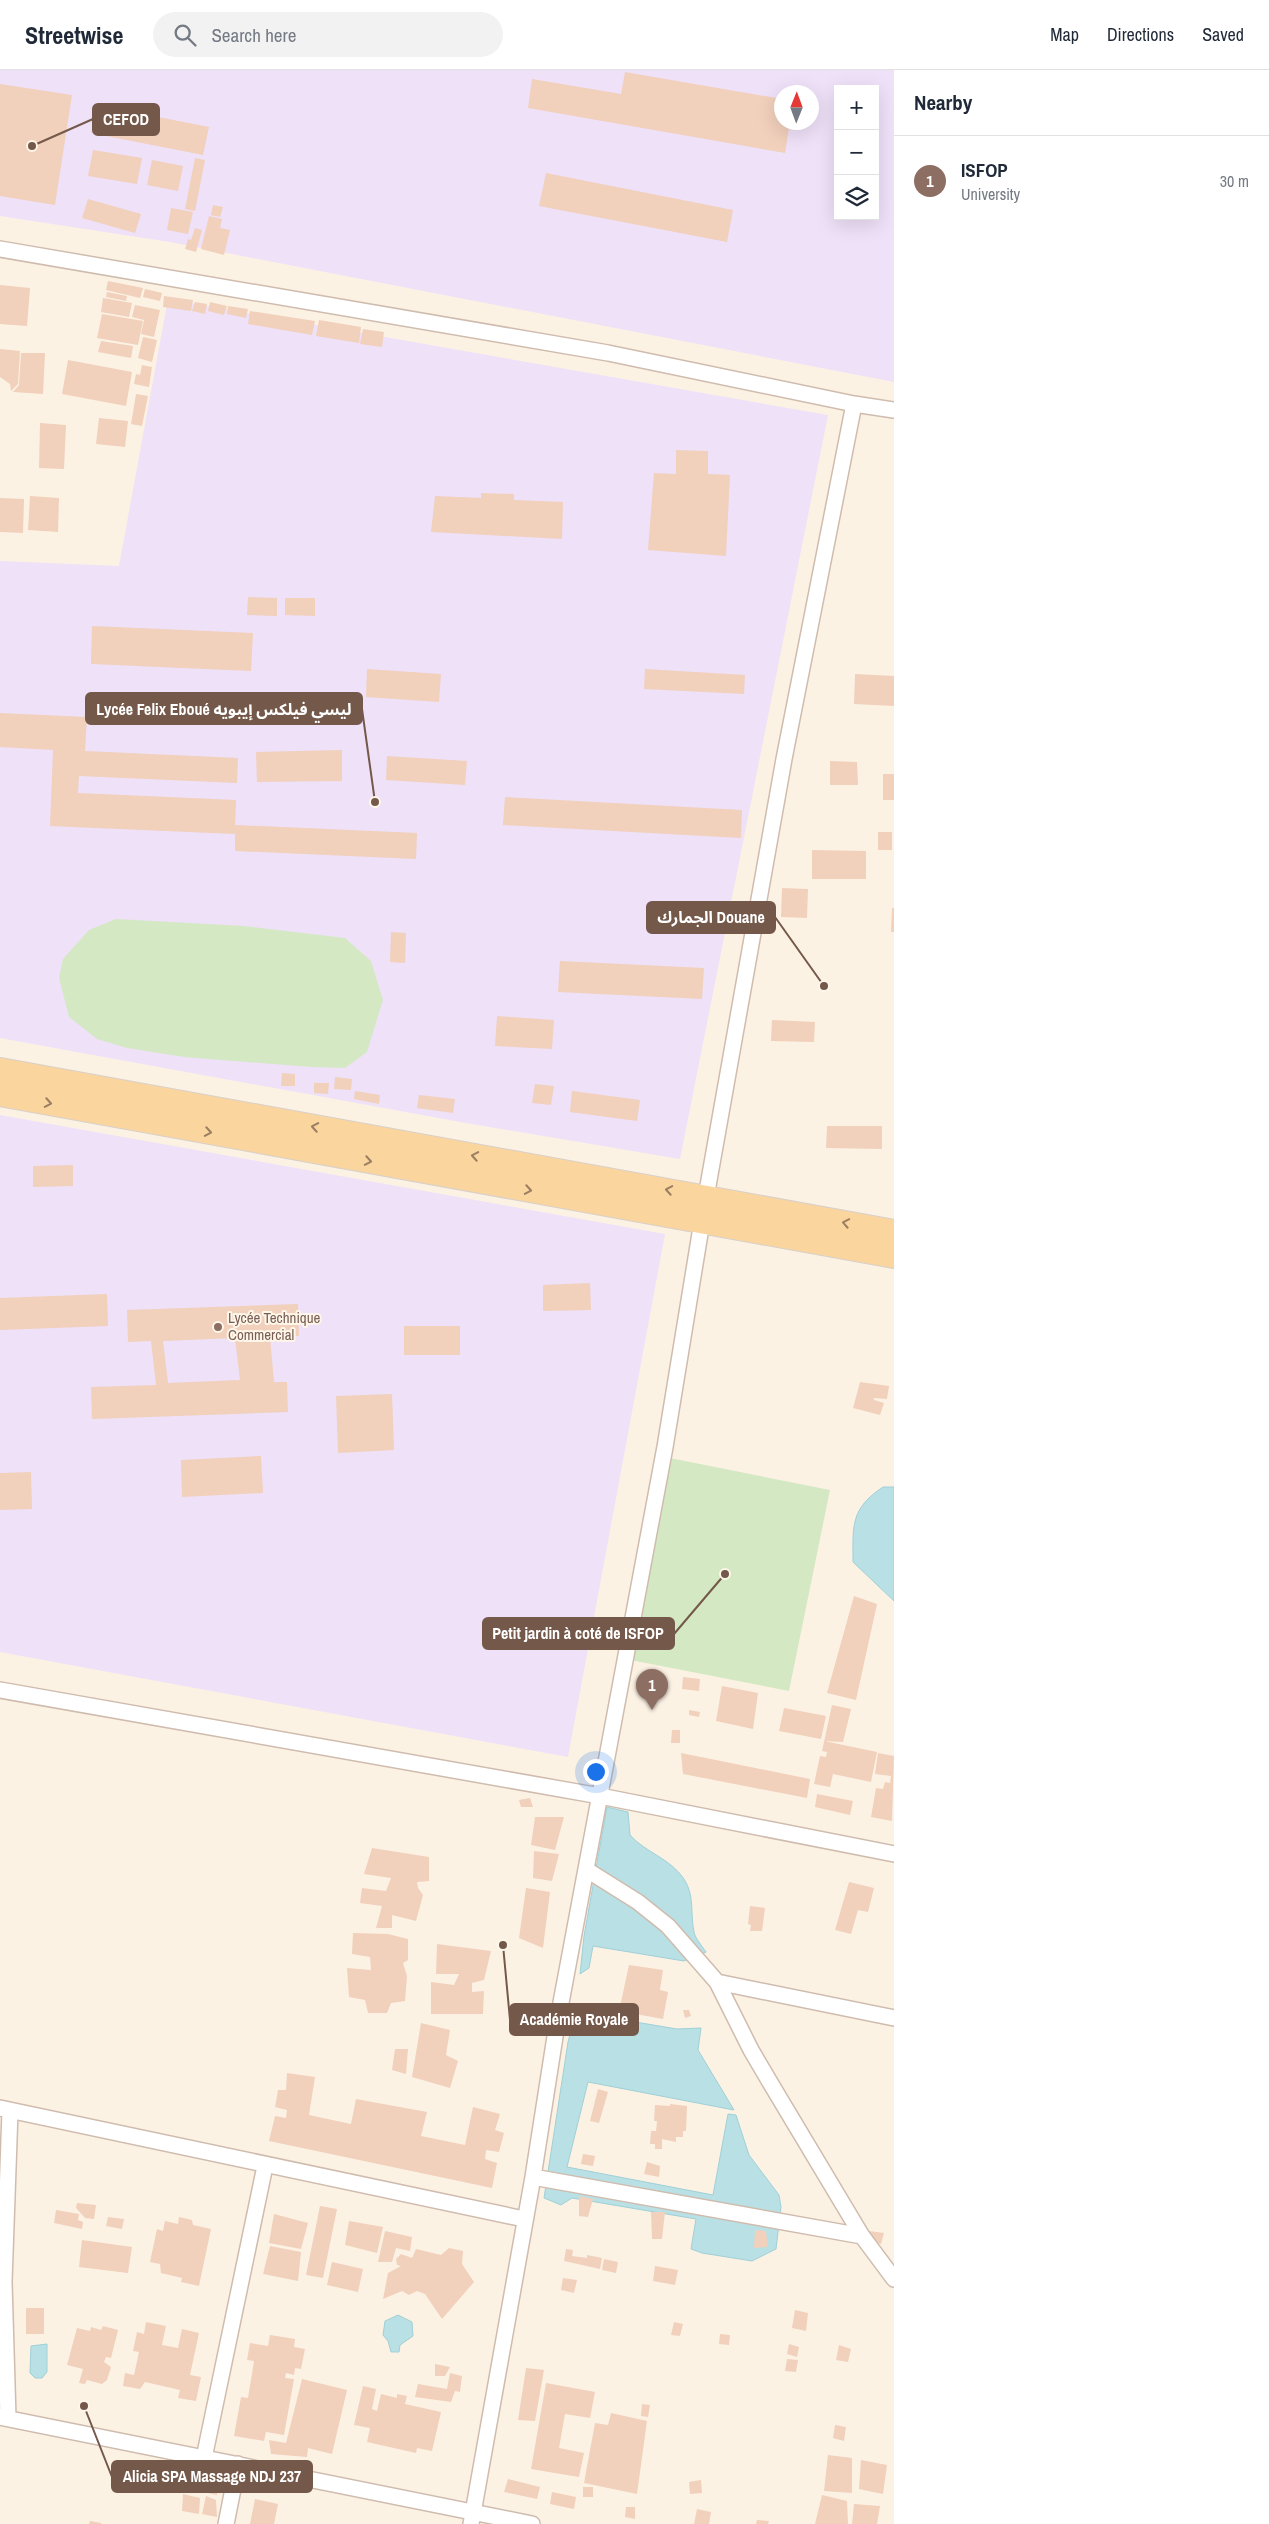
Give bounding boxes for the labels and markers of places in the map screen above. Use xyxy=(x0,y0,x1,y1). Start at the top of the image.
callout: CEFOD xyxy=(93,104,159,135)
callout: Lycée Felix Eboué ليسي فيلكس إيبويه xyxy=(86,693,362,724)
callout: الجمارك Douane xyxy=(647,902,775,933)
place label: Lycée Technique Commercial xyxy=(228,1307,321,1345)
marker: Lycée Technique Commercial xyxy=(212,1321,224,1333)
callout: Petit jardin à coté de ISFOP xyxy=(483,1618,674,1649)
pin: 1 xyxy=(636,1669,668,1710)
callout: Académie Royale xyxy=(510,2004,638,2035)
callout: Alicia SPA Massage NDJ 237 xyxy=(112,2461,312,2492)

